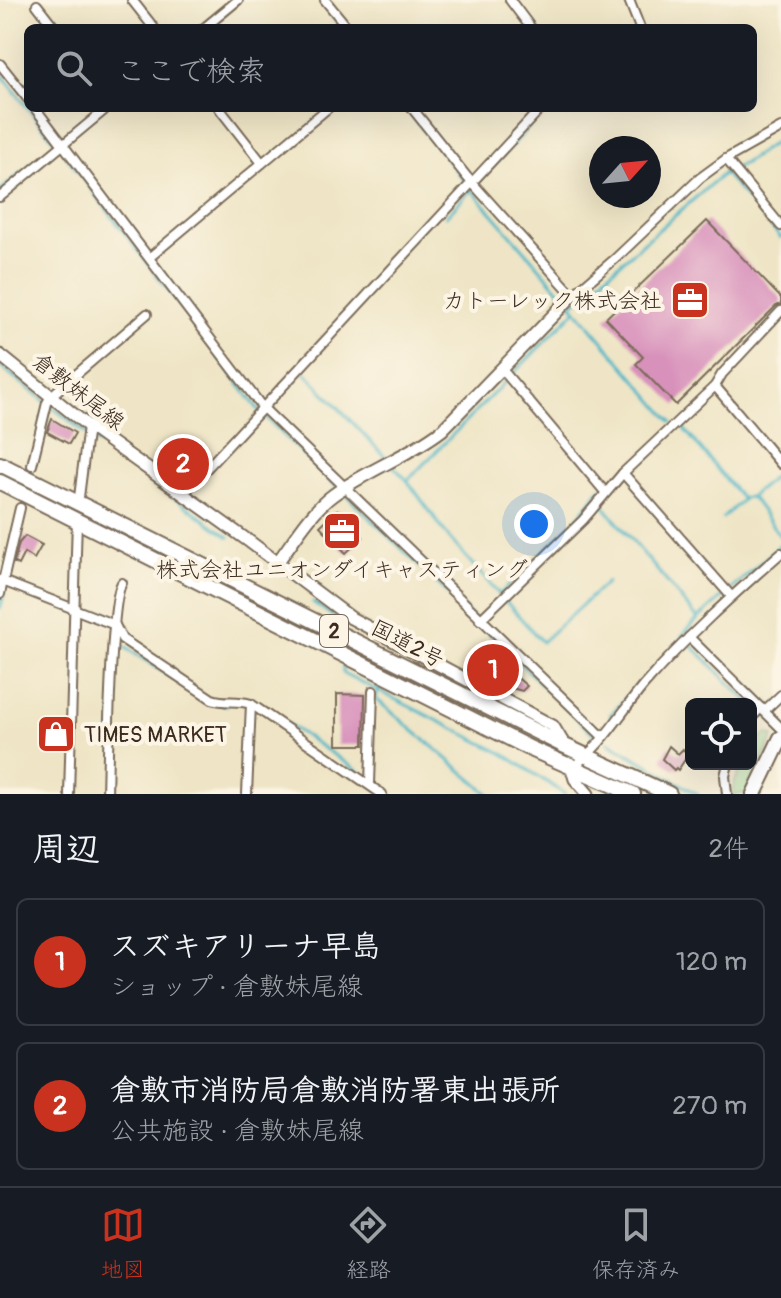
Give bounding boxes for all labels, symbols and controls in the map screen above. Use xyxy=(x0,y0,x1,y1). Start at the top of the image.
search box xyxy=(24,24,757,112)
icon: search xyxy=(52,46,96,90)
text: ここで検索 xyxy=(116,53,266,90)
north arrow xyxy=(589,136,661,208)
office icon: カトーレック株式会社 xyxy=(669,279,711,321)
place label: カトーレック株式会社 xyxy=(443,287,662,315)
street label: 倉敷妹尾線 xyxy=(26,347,130,437)
pin: 2 xyxy=(157,434,209,494)
your location xyxy=(514,504,554,544)
office icon: 株式会社ユニオンダイキャスティング xyxy=(321,510,363,552)
place label: 株式会社ユニオンダイキャスティング xyxy=(156,556,528,584)
street label: 国道2号 xyxy=(366,614,449,674)
road number: 2 xyxy=(320,615,348,647)
pin: 1 xyxy=(467,640,519,700)
map controls xyxy=(685,698,757,770)
button: locate xyxy=(685,698,757,770)
shop icon: TIMES MARKET xyxy=(35,713,77,755)
place label: TIMES MARKET xyxy=(84,721,227,749)
text: 周辺 xyxy=(32,828,100,871)
text: 2件 xyxy=(708,833,749,865)
text: スズキアリーナ早島 xyxy=(110,928,381,965)
text: 1 xyxy=(55,946,65,978)
text: 120 m xyxy=(676,946,747,978)
text: ショップ · 倉敷妹尾線 xyxy=(110,971,363,1003)
text: 倉敷市消防局倉敷消防署東出張所 xyxy=(110,1072,560,1109)
text: 2 xyxy=(53,1090,67,1122)
text: 270 m xyxy=(672,1090,747,1122)
text: 公共施設 · 倉敷妹尾線 xyxy=(110,1115,364,1147)
tab: 地図 xyxy=(101,1203,145,1284)
tab: 経路 xyxy=(346,1203,390,1284)
tab: 保存済み xyxy=(592,1203,680,1284)

